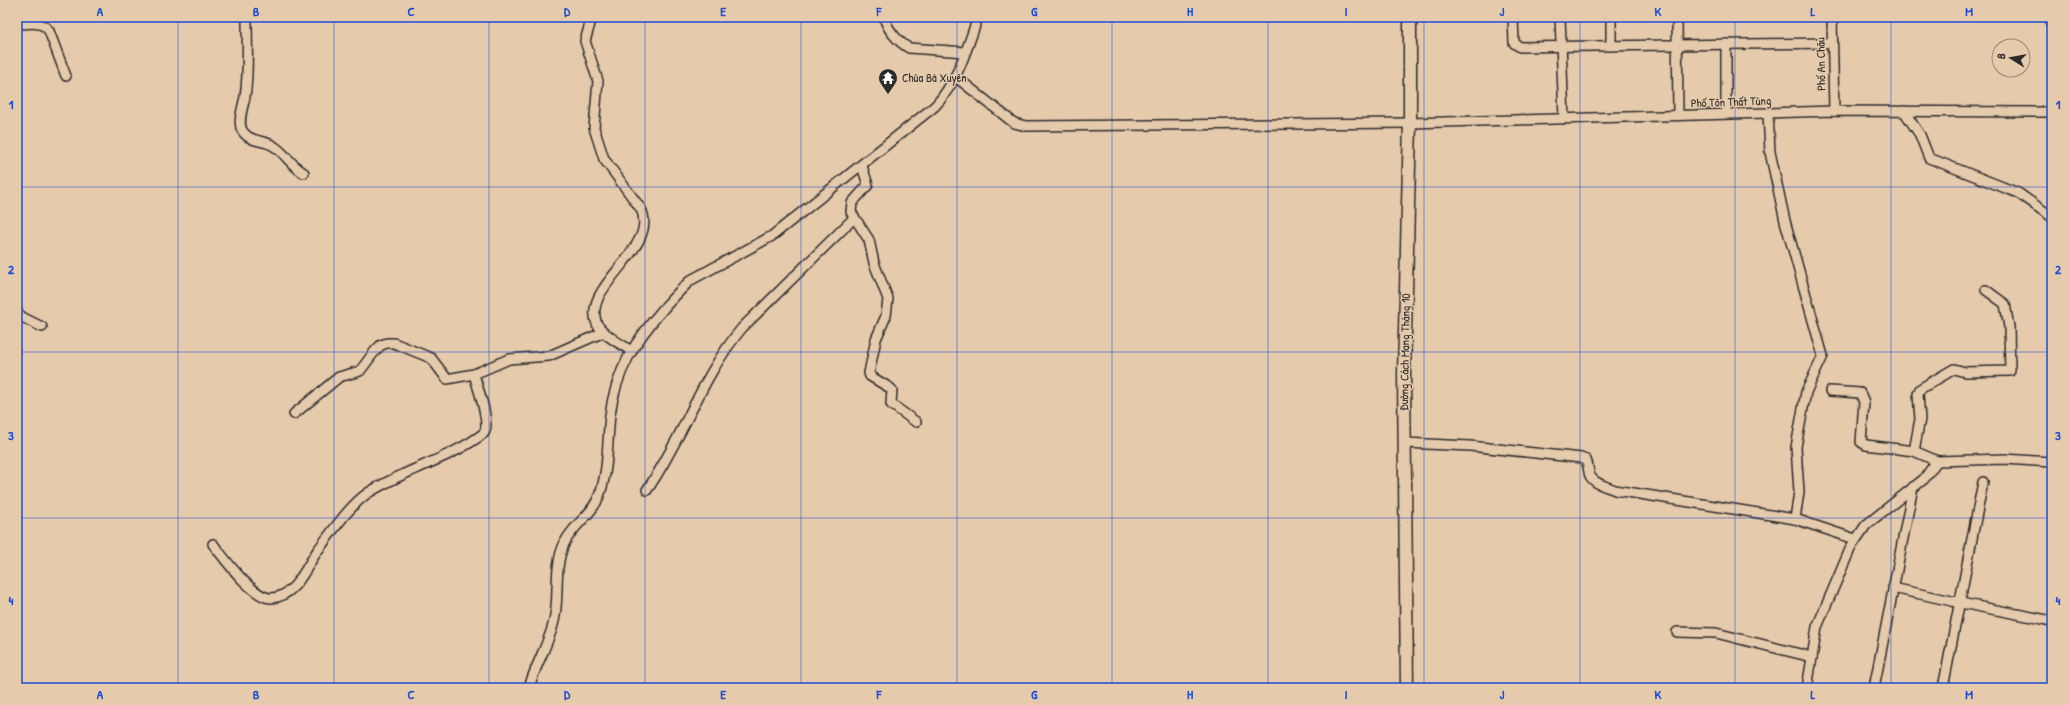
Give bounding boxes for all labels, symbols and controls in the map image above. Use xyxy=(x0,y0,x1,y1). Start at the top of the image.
text: A xyxy=(97,2,104,20)
text: B xyxy=(253,2,260,20)
text: C xyxy=(407,2,415,20)
text: D xyxy=(564,2,571,20)
text: E xyxy=(720,2,726,20)
text: F xyxy=(876,2,883,20)
text: G xyxy=(1031,2,1038,20)
text: H xyxy=(1187,2,1193,20)
text: I xyxy=(1344,2,1348,20)
text: J xyxy=(1500,2,1505,20)
text: K xyxy=(1655,2,1662,20)
text: L xyxy=(1811,2,1816,20)
text: M xyxy=(1965,2,1973,20)
street label: Phố An Châu xyxy=(1812,37,1829,91)
north arrow xyxy=(1991,38,2031,78)
text: B xyxy=(1994,52,2009,60)
temple icon: Chùa Bá Xuyên xyxy=(877,67,899,95)
place label: Chùa Bá Xuyên xyxy=(902,69,967,86)
street label: Phố Tôn Thất Tùng xyxy=(1690,92,1771,111)
text: 1 xyxy=(9,95,14,113)
text: 1 xyxy=(2056,95,2061,113)
text: 2 xyxy=(8,260,15,278)
text: 2 xyxy=(2055,260,2062,278)
street label: Đường Cách Mạng Tháng 10 xyxy=(1395,293,1414,411)
text: 3 xyxy=(8,426,14,444)
text: 3 xyxy=(2055,426,2061,444)
text: 4 xyxy=(9,591,14,609)
text: 4 xyxy=(2056,591,2061,609)
text: A xyxy=(97,685,104,703)
text: B xyxy=(253,685,260,703)
text: C xyxy=(407,685,415,703)
text: D xyxy=(564,685,571,703)
text: E xyxy=(720,685,726,703)
text: F xyxy=(876,685,883,703)
text: G xyxy=(1031,685,1038,703)
text: H xyxy=(1187,685,1193,703)
text: I xyxy=(1344,685,1348,703)
text: J xyxy=(1500,685,1505,703)
text: K xyxy=(1655,685,1662,703)
text: L xyxy=(1811,685,1816,703)
text: M xyxy=(1965,685,1973,703)

